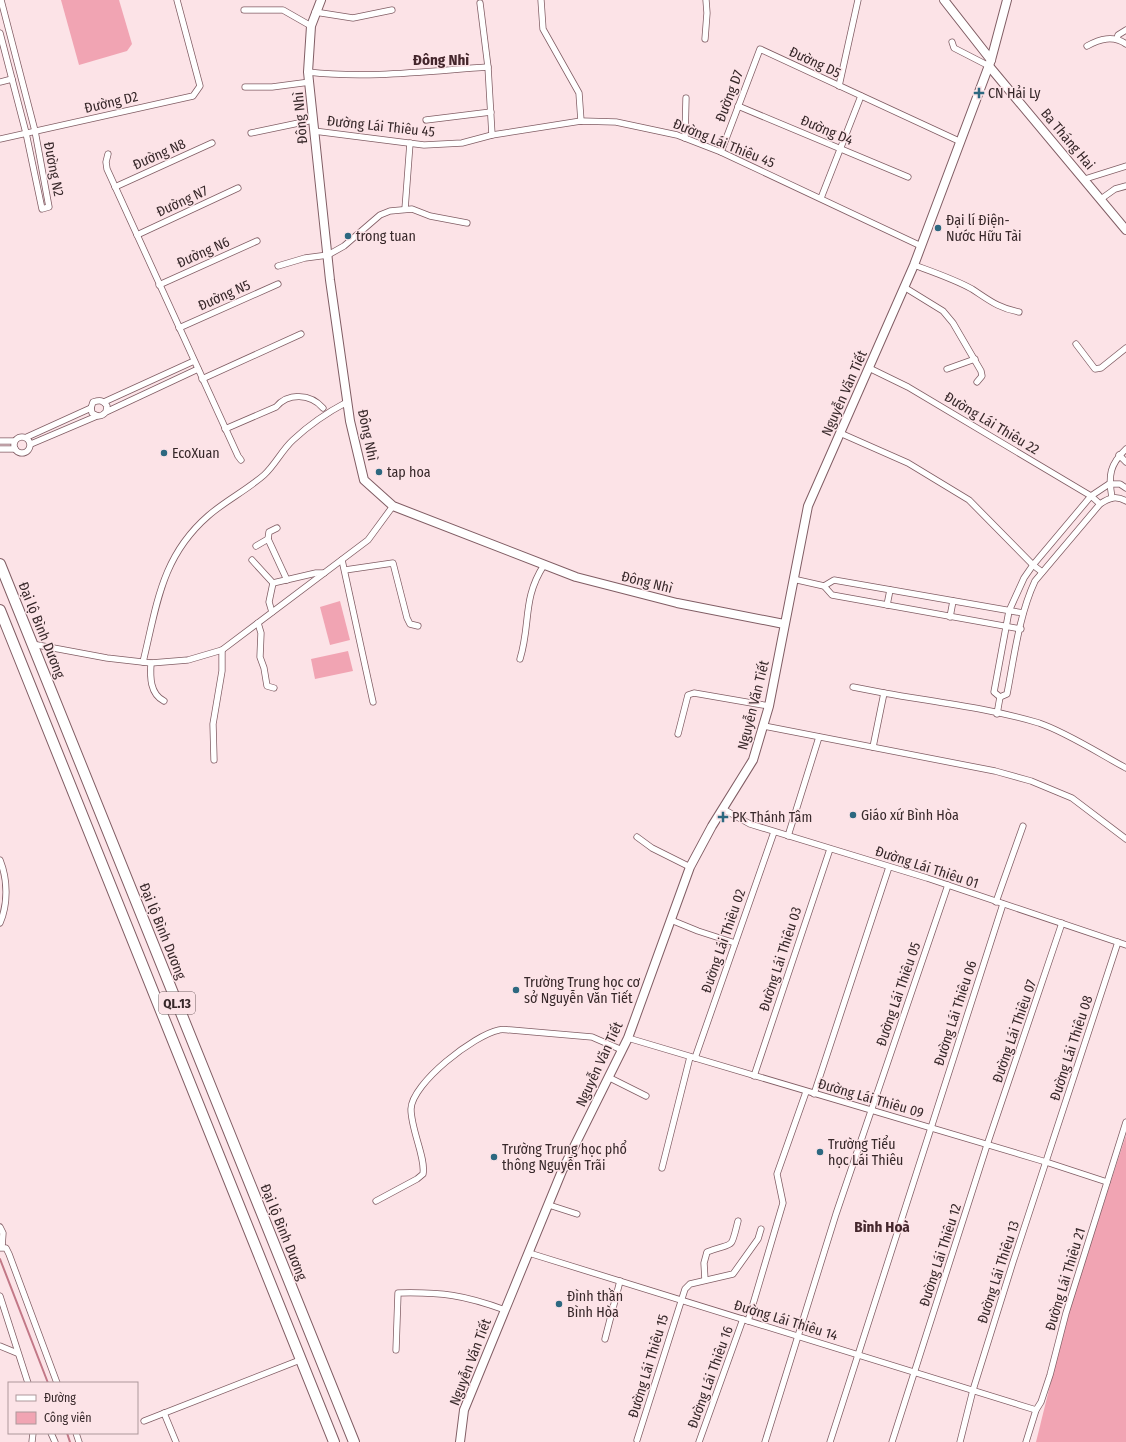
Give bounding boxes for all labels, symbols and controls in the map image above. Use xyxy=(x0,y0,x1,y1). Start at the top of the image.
street label: Đường D5 xyxy=(786,43,843,82)
district label: Đông Nhì xyxy=(413,51,469,69)
street label: Đường D7 xyxy=(712,68,747,124)
place label: CN Hải Ly xyxy=(988,85,1041,102)
marker: CN Hải Ly xyxy=(973,87,985,99)
street label: Đường D2 xyxy=(83,88,140,117)
street label: Đông Nhì xyxy=(290,91,311,145)
street label: Ba Tháng Hai xyxy=(1037,105,1098,173)
street label: Đường Lái Thiêu 45 xyxy=(326,112,436,141)
street label: Đường D4 xyxy=(798,112,856,149)
street label: Đường Lái Thiêu 45 xyxy=(670,115,777,172)
street label: Đường N8 xyxy=(130,135,188,174)
street label: Đường N2 xyxy=(40,140,67,198)
street label: Đường N7 xyxy=(154,182,211,221)
place label: Đại lí Điện- Nước Hữu Tài xyxy=(946,212,1022,245)
marker: Đại lí Điện- Nước Hữu Tài xyxy=(933,223,943,233)
place label: trong tuan xyxy=(356,228,416,245)
marker: trong tuan xyxy=(343,231,353,241)
street label: Đường N6 xyxy=(174,233,232,272)
street label: Đường N5 xyxy=(195,276,253,315)
street label: Nguyễn Văn Tiết xyxy=(817,347,871,439)
street label: Đường Lái Thiêu 22 xyxy=(941,388,1042,458)
street label: Đông Nhì xyxy=(354,408,381,463)
place label: EcoXuan xyxy=(172,445,220,462)
marker: EcoXuan xyxy=(159,448,169,458)
place label: tap hoa xyxy=(387,464,431,481)
marker: tap hoa xyxy=(374,467,384,477)
street label: Đông Nhì xyxy=(619,568,675,597)
street label: Đại lộ Bình Dương xyxy=(14,579,69,681)
street label: Nguyễn Văn Tiết xyxy=(733,658,773,752)
place label: Giáo xứ Bình Hòa xyxy=(861,807,959,824)
place label: PK Thánh Tâm xyxy=(732,809,812,826)
marker: Giáo xứ Bình Hòa xyxy=(848,810,858,820)
marker: PK Thánh Tâm xyxy=(717,811,729,823)
street label: Đường Lái Thiêu 01 xyxy=(873,843,981,892)
street label: Đại lộ Bình Dương xyxy=(135,880,190,982)
street label: Đường Lái Thiêu 02 xyxy=(698,887,749,995)
street label: Đường Lái Thiêu 03 xyxy=(756,905,805,1014)
street label: Đường Lái Thiêu 05 xyxy=(873,940,924,1048)
street label: Đường Lái Thiêu 06 xyxy=(930,958,980,1068)
place label: Trường Trung học cơ sở Nguyễn Văn Tiết xyxy=(524,974,640,1007)
street label: Đường Lái Thiêu 07 xyxy=(989,977,1040,1085)
marker: Trường Trung học cơ sở Nguyễn Văn Tiết xyxy=(511,985,521,995)
road number: QL.13 xyxy=(159,992,195,1014)
street label: Đường Lái Thiêu 08 xyxy=(1046,993,1096,1103)
street label: Nguyễn Văn Tiết xyxy=(571,1018,627,1109)
street label: Đường Lái Thiêu 09 xyxy=(816,1075,926,1122)
place label: Trường Tiểu học Lái Thiêu xyxy=(828,1135,903,1169)
place label: Trường Trung học phổ thông Nguyễn Trãi xyxy=(502,1140,627,1174)
marker: Trường Tiểu học Lái Thiêu xyxy=(815,1147,825,1157)
marker: Trường Trung học phổ thông Nguyễn Trãi xyxy=(489,1152,499,1162)
street label: Đại lộ Bình Dương xyxy=(256,1181,311,1283)
street label: Đường Lái Thiêu 12 xyxy=(916,1202,965,1309)
district label: Bình Hoà xyxy=(854,1218,910,1236)
street label: Đường Lái Thiêu 13 xyxy=(974,1219,1023,1326)
street label: Đường Lái Thiêu 21 xyxy=(1042,1226,1089,1333)
place label: Đình thần Bình Hòa xyxy=(567,1287,623,1321)
street label: Đường Lái Thiêu 14 xyxy=(732,1297,840,1344)
marker: Đình thần Bình Hòa xyxy=(554,1299,564,1309)
street label: Đường Lái Thiêu 15 xyxy=(625,1312,672,1420)
street label: Nguyễn Văn Tiết xyxy=(445,1316,495,1408)
street label: Đường Lái Thiêu 16 xyxy=(684,1324,737,1431)
legend xyxy=(8,1382,138,1434)
text: Đường xyxy=(44,1391,76,1405)
text: Công viên xyxy=(44,1411,92,1425)

